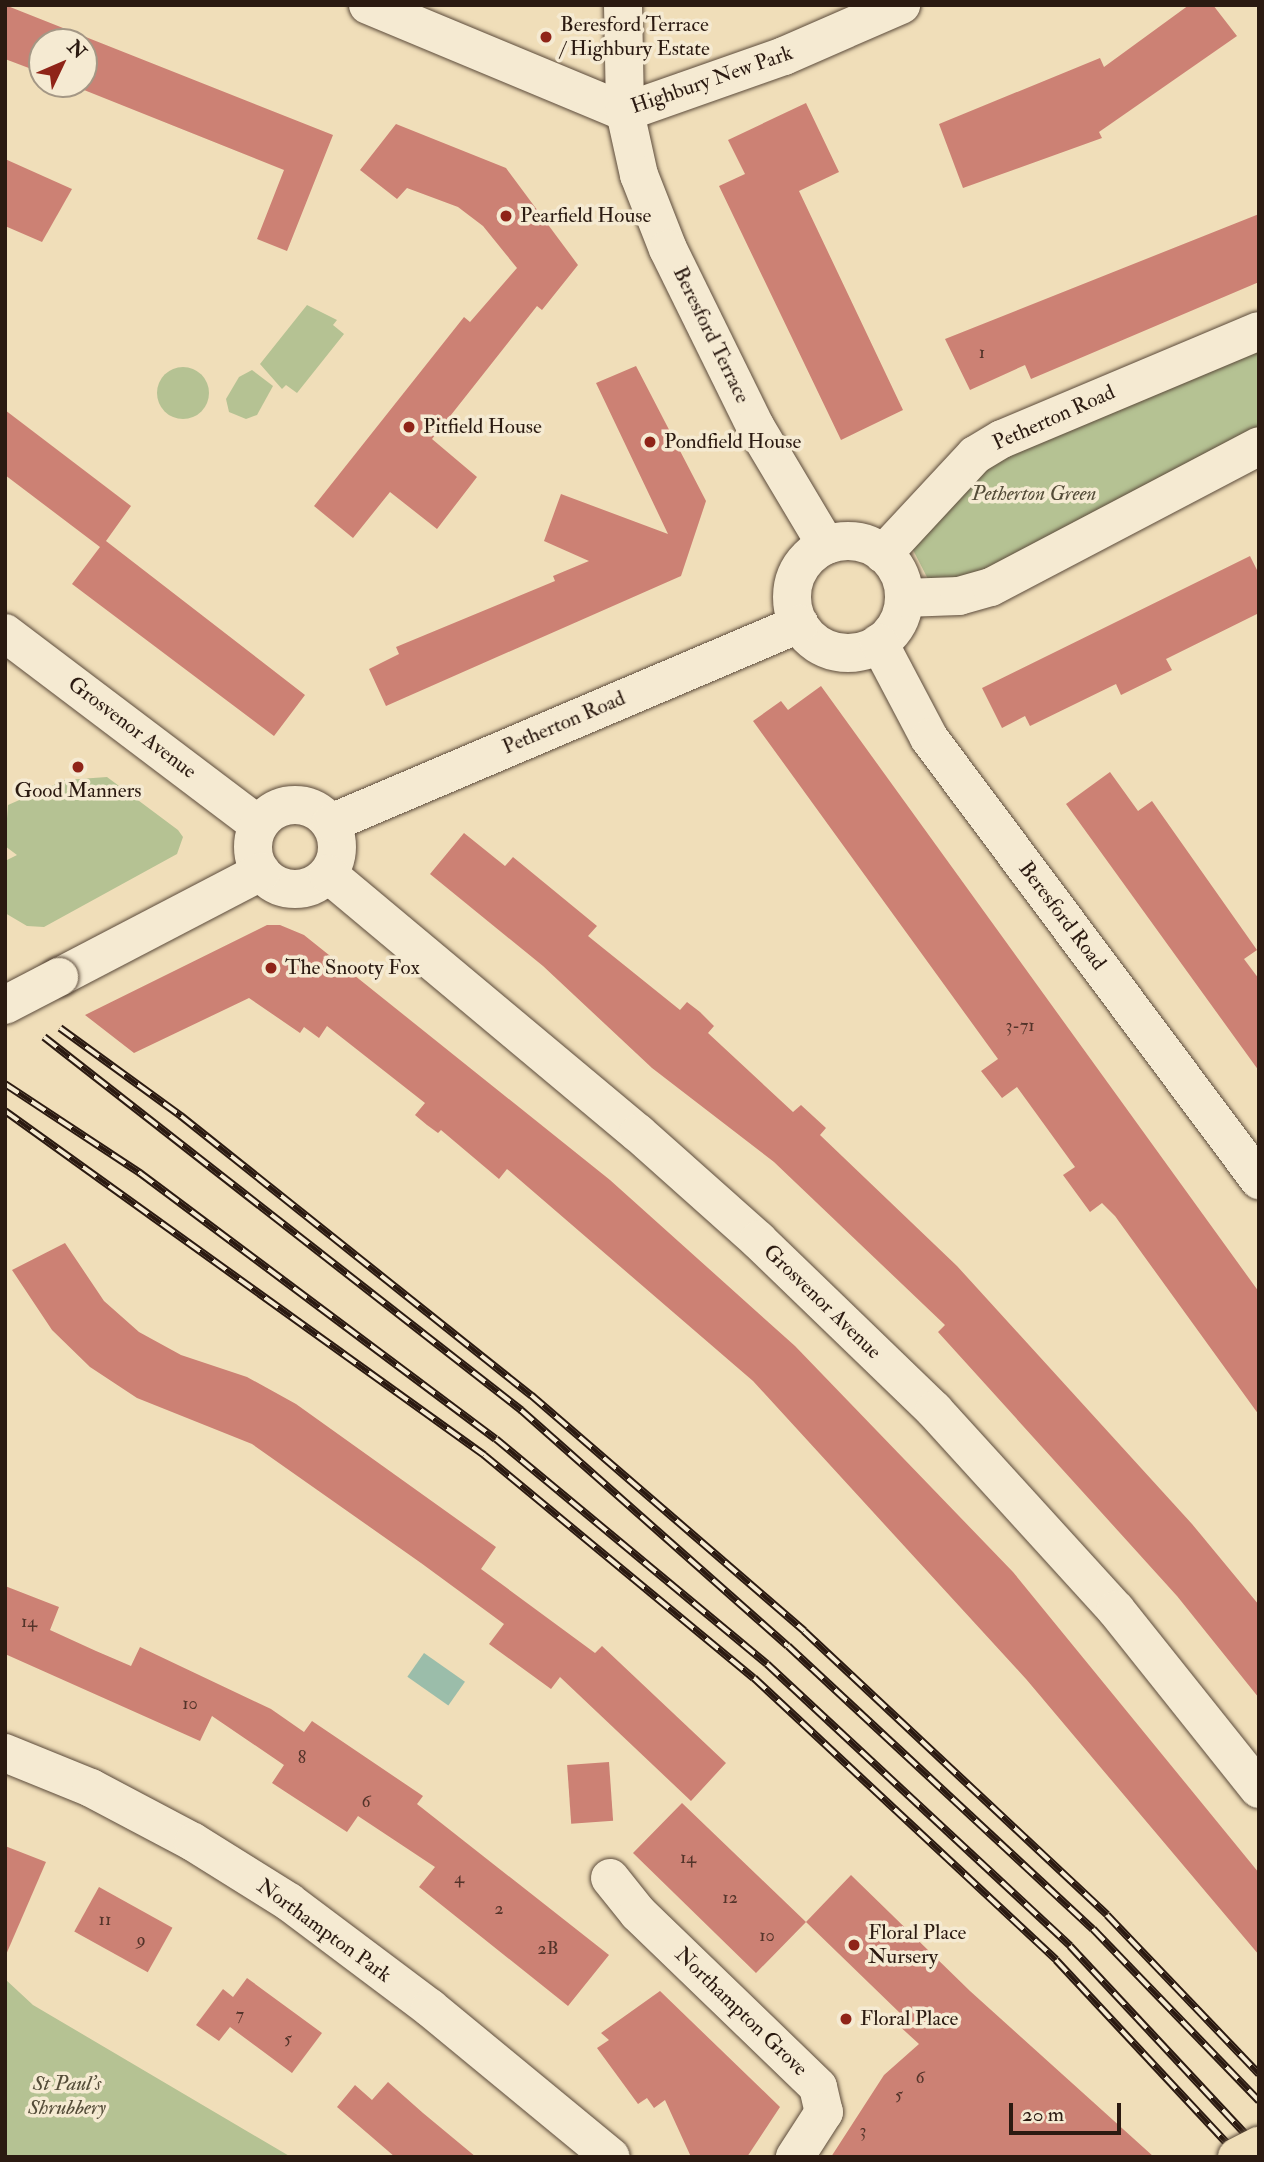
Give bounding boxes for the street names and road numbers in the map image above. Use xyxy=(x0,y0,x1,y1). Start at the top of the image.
street label: Highbury New Park xyxy=(628,41,796,119)
street label: Beresford Terrace xyxy=(667,263,755,407)
street label: Petherton Road xyxy=(989,380,1119,456)
street label: Grosvenor Avenue xyxy=(63,672,201,784)
street label: Petherton Road xyxy=(499,686,629,760)
street label: Beresford Road xyxy=(1013,857,1111,975)
street label: Grosvenor Avenue xyxy=(758,1239,886,1365)
street label: Northampton Park xyxy=(252,1874,396,1988)
street label: Northampton Grove xyxy=(669,1942,813,2082)

